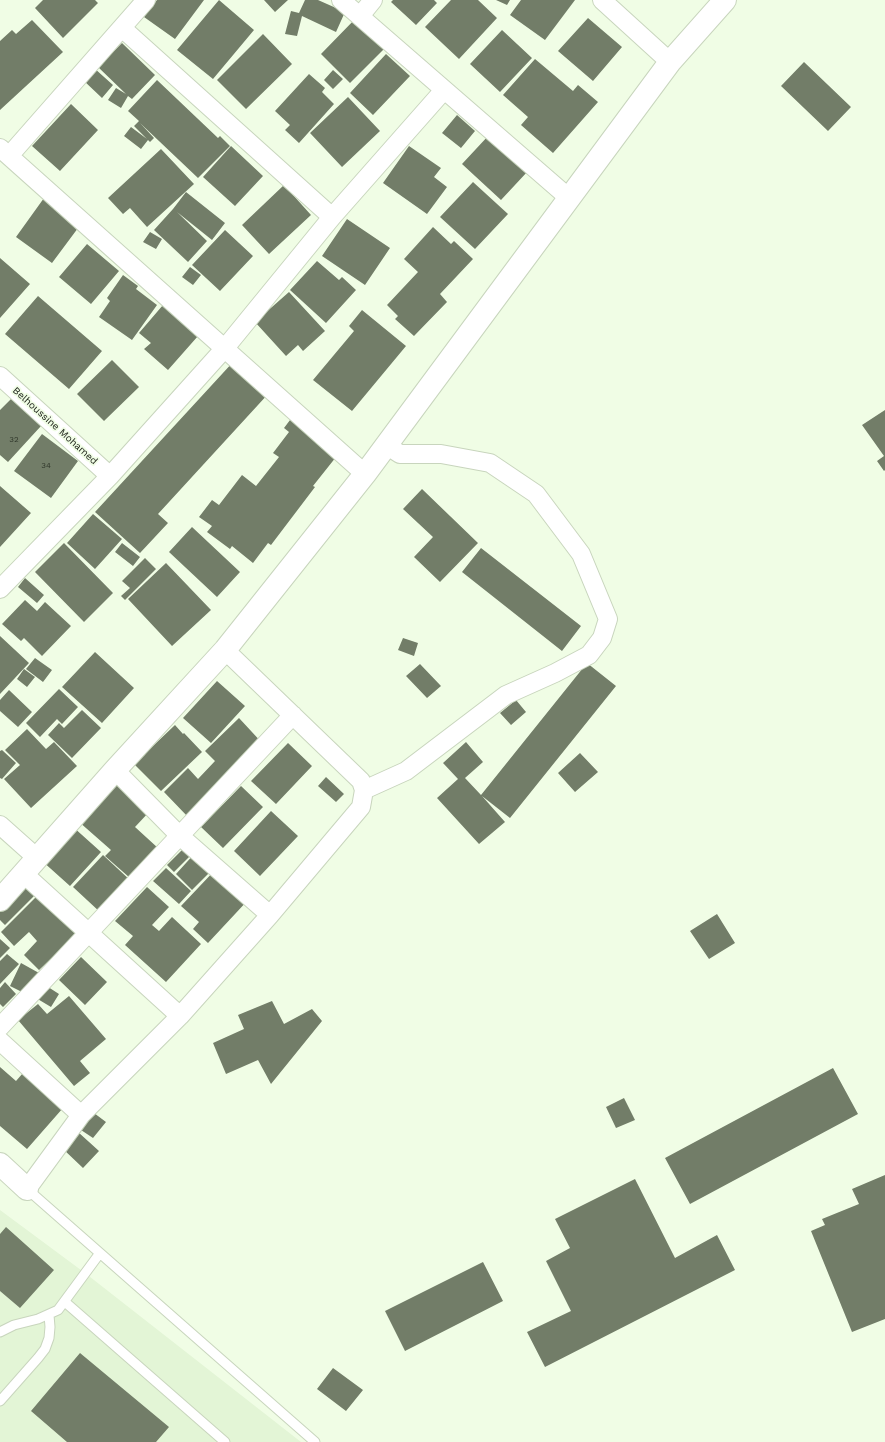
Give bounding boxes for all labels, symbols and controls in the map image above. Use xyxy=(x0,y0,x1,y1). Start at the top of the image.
street label: Belhoussine Mohamed xyxy=(10,385,100,467)
house number: 32 xyxy=(9,435,19,445)
house number: 34 xyxy=(41,461,51,471)

